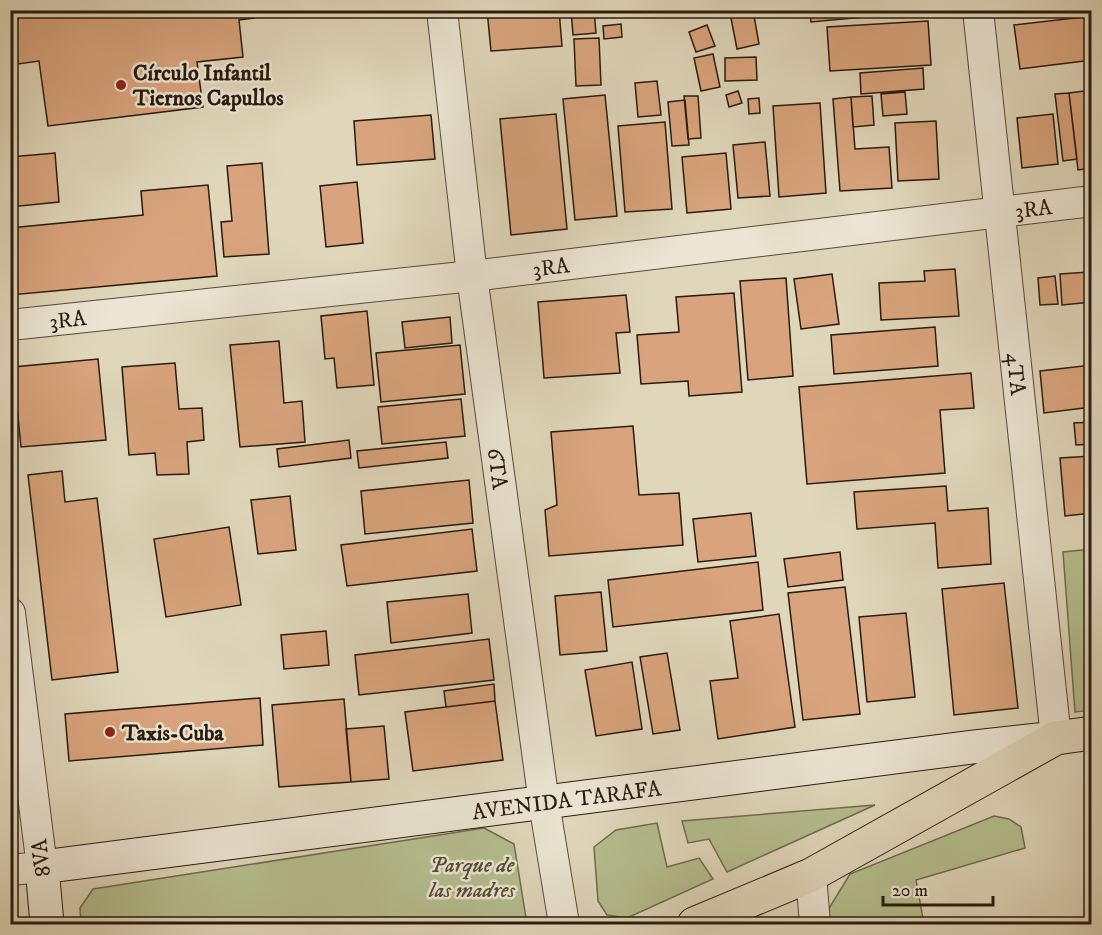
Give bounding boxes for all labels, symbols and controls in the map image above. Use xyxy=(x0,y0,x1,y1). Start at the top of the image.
place label: Círculo Infantil Tiernos Capullos xyxy=(132,60,284,112)
marker: Círculo Infantil Tiernos Capullos xyxy=(114,78,128,92)
street label: 3RA xyxy=(1014,194,1054,225)
street label: 3RA xyxy=(531,252,572,284)
street label: 3RA xyxy=(48,305,89,336)
street label: 4TA xyxy=(1000,351,1031,398)
street label: 6TA xyxy=(481,446,513,492)
place label: Taxis-Cuba xyxy=(121,720,224,747)
marker: Taxis-Cuba xyxy=(103,725,117,739)
street label: AVENIDA TARAFA xyxy=(470,775,664,826)
street label: 8VA xyxy=(26,837,57,878)
park label: Parque de las madres xyxy=(428,852,516,904)
scale bar xyxy=(883,869,992,907)
text: 20 m xyxy=(892,880,928,902)

